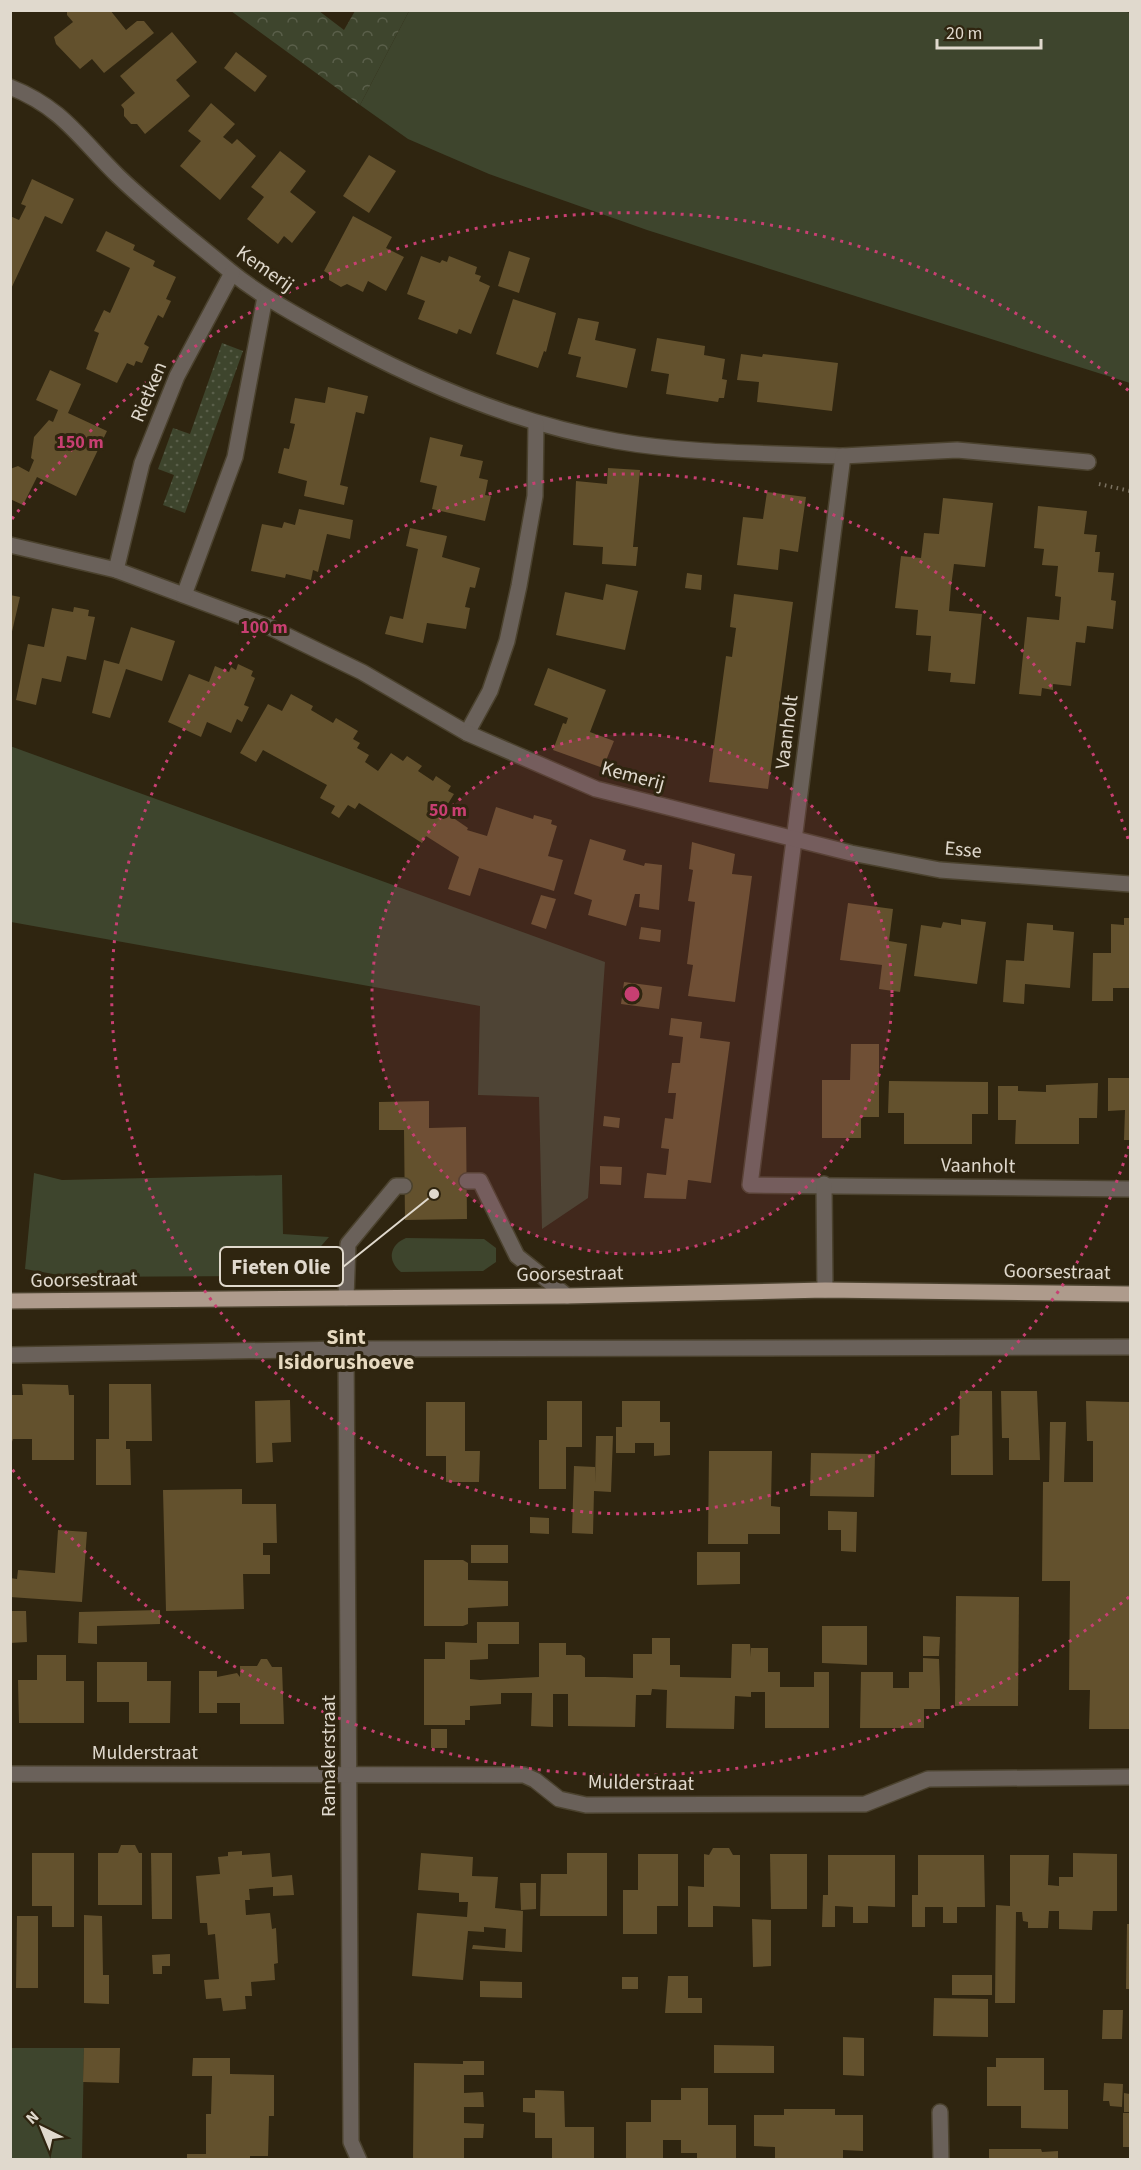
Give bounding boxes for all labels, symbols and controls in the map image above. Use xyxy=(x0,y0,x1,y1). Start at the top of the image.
scale bar xyxy=(937,12,1040,50)
text: 20 m xyxy=(946,21,982,46)
street label: Kemerij xyxy=(230,239,300,299)
street label: Rietken xyxy=(124,357,174,427)
text: 150 m xyxy=(56,430,104,455)
text: 100 m xyxy=(240,615,288,640)
street label: Vaanholt xyxy=(769,693,805,771)
street label: Kemerij xyxy=(598,754,668,798)
text: 50 m xyxy=(429,798,467,823)
street label: Esse xyxy=(943,834,983,866)
centre of rings xyxy=(622,984,642,1004)
street label: Vaanholt xyxy=(940,1151,1016,1181)
callout: Fieten Olie xyxy=(220,1247,343,1286)
text: Fieten Olie xyxy=(231,1252,331,1282)
street label: Goorsestraat xyxy=(1003,1257,1111,1287)
street label: Goorsestraat xyxy=(516,1259,624,1289)
street label: Goorsestraat xyxy=(30,1265,138,1295)
district label: Sint Isidorushoeve xyxy=(277,1321,415,1378)
street label: Ramakerstraat xyxy=(315,1695,343,1817)
street label: Mulderstraat xyxy=(92,1739,198,1767)
street label: Mulderstraat xyxy=(588,1768,695,1798)
north arrow xyxy=(12,2098,72,2158)
text: N xyxy=(21,2106,44,2129)

